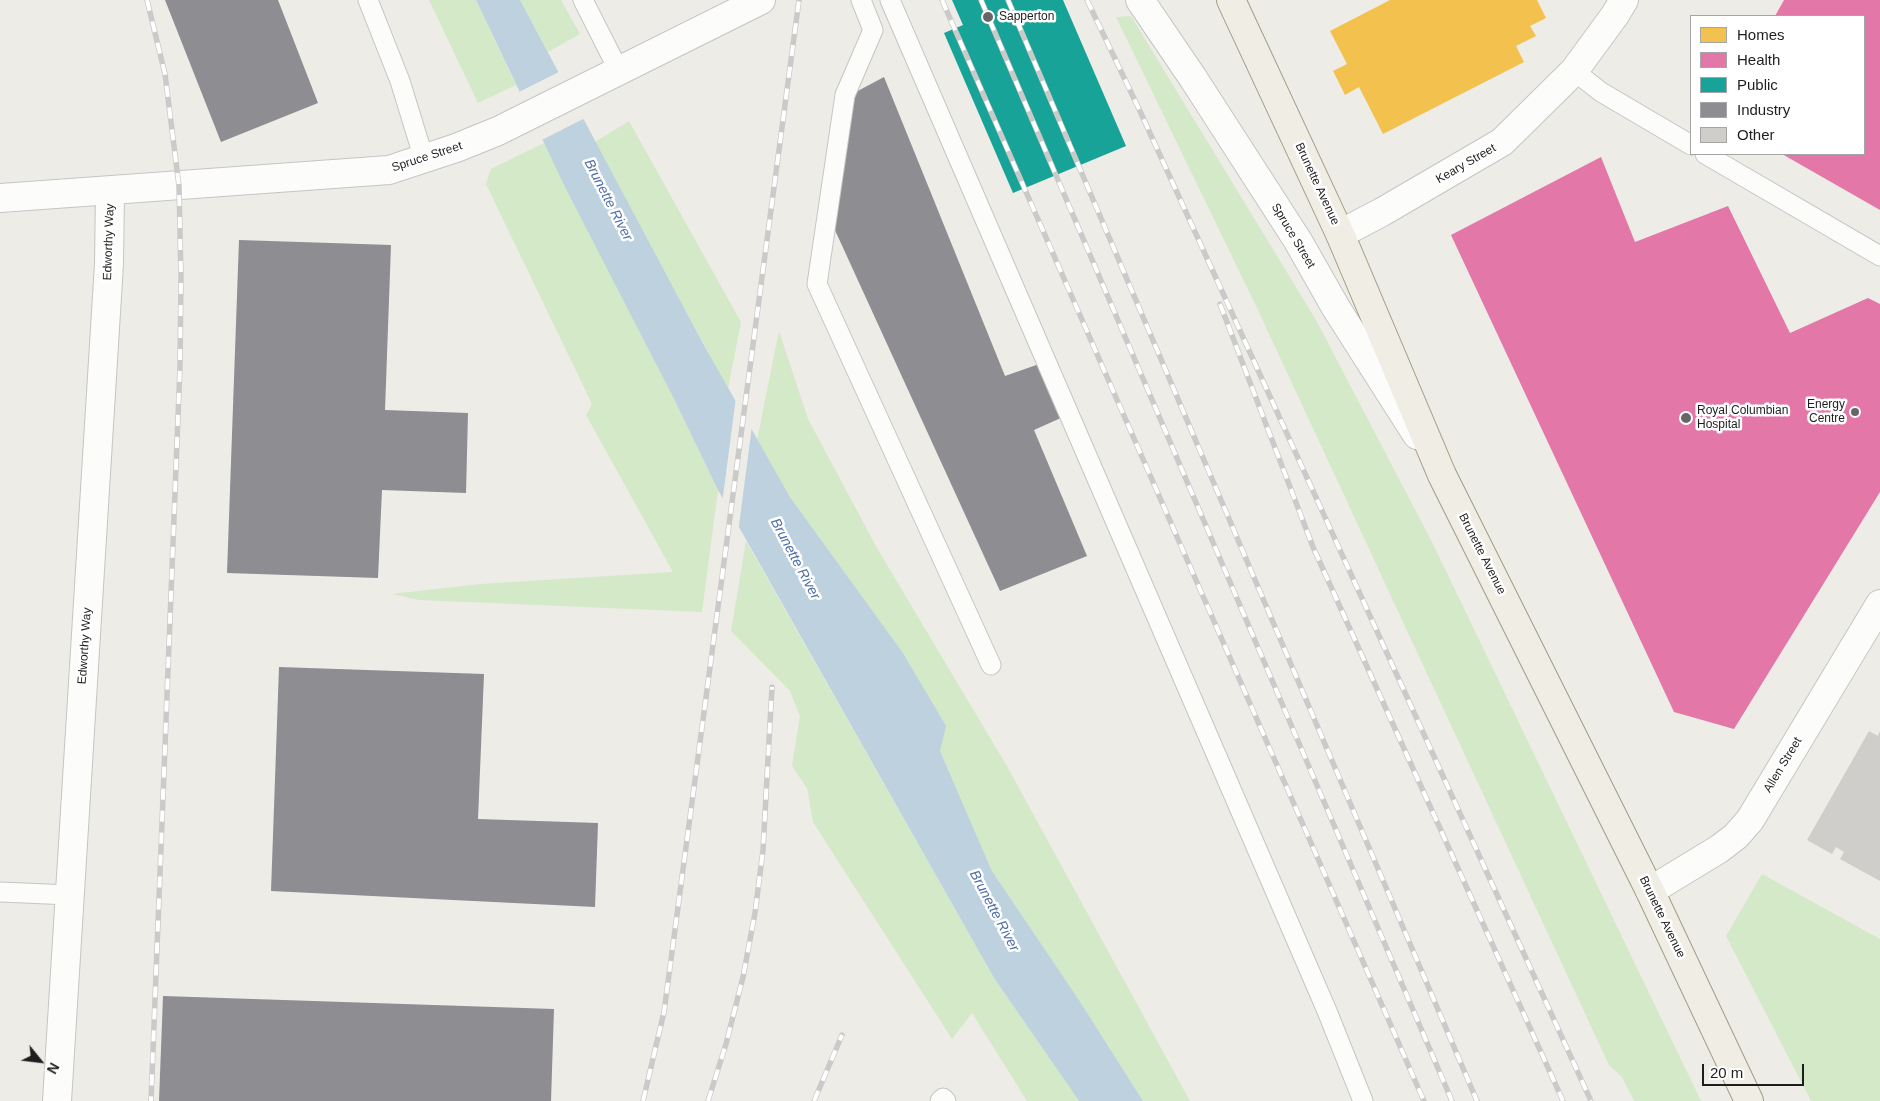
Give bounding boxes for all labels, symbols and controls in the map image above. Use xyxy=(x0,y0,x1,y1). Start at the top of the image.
marker: Sapperton xyxy=(981,10,995,24)
place label: Sapperton xyxy=(999,10,1054,24)
legend xyxy=(1690,15,1865,155)
text: Homes xyxy=(1737,26,1785,43)
text: Health xyxy=(1737,51,1780,68)
text: Public xyxy=(1737,76,1778,93)
text: Industry xyxy=(1737,101,1790,118)
text: Other xyxy=(1737,126,1775,143)
street label: Spruce Street xyxy=(390,139,464,175)
street label: Brunette Avenue xyxy=(1292,141,1342,227)
street label: Keary Street xyxy=(1434,141,1498,187)
water label: Brunette River xyxy=(580,156,636,244)
street label: Spruce Street xyxy=(1268,201,1318,271)
street label: Edworthy Way xyxy=(100,203,118,281)
place label: Energy Centre xyxy=(1807,398,1845,426)
place label: Royal Columbian Hospital xyxy=(1697,404,1788,432)
marker: Energy Centre xyxy=(1849,406,1861,418)
marker: Royal Columbian Hospital xyxy=(1679,411,1693,425)
street label: Brunette Avenue xyxy=(1455,511,1509,597)
water label: Brunette River xyxy=(767,516,823,602)
street label: Edworthy Way xyxy=(75,607,95,685)
street label: Allen Street xyxy=(1761,735,1805,795)
water label: Brunette River xyxy=(966,868,1022,954)
street label: Brunette Avenue xyxy=(1636,874,1688,960)
north arrow xyxy=(15,1036,65,1086)
scale bar xyxy=(1705,1054,1808,1086)
text: N xyxy=(44,1060,63,1077)
text: 20 m xyxy=(1710,1064,1743,1081)

